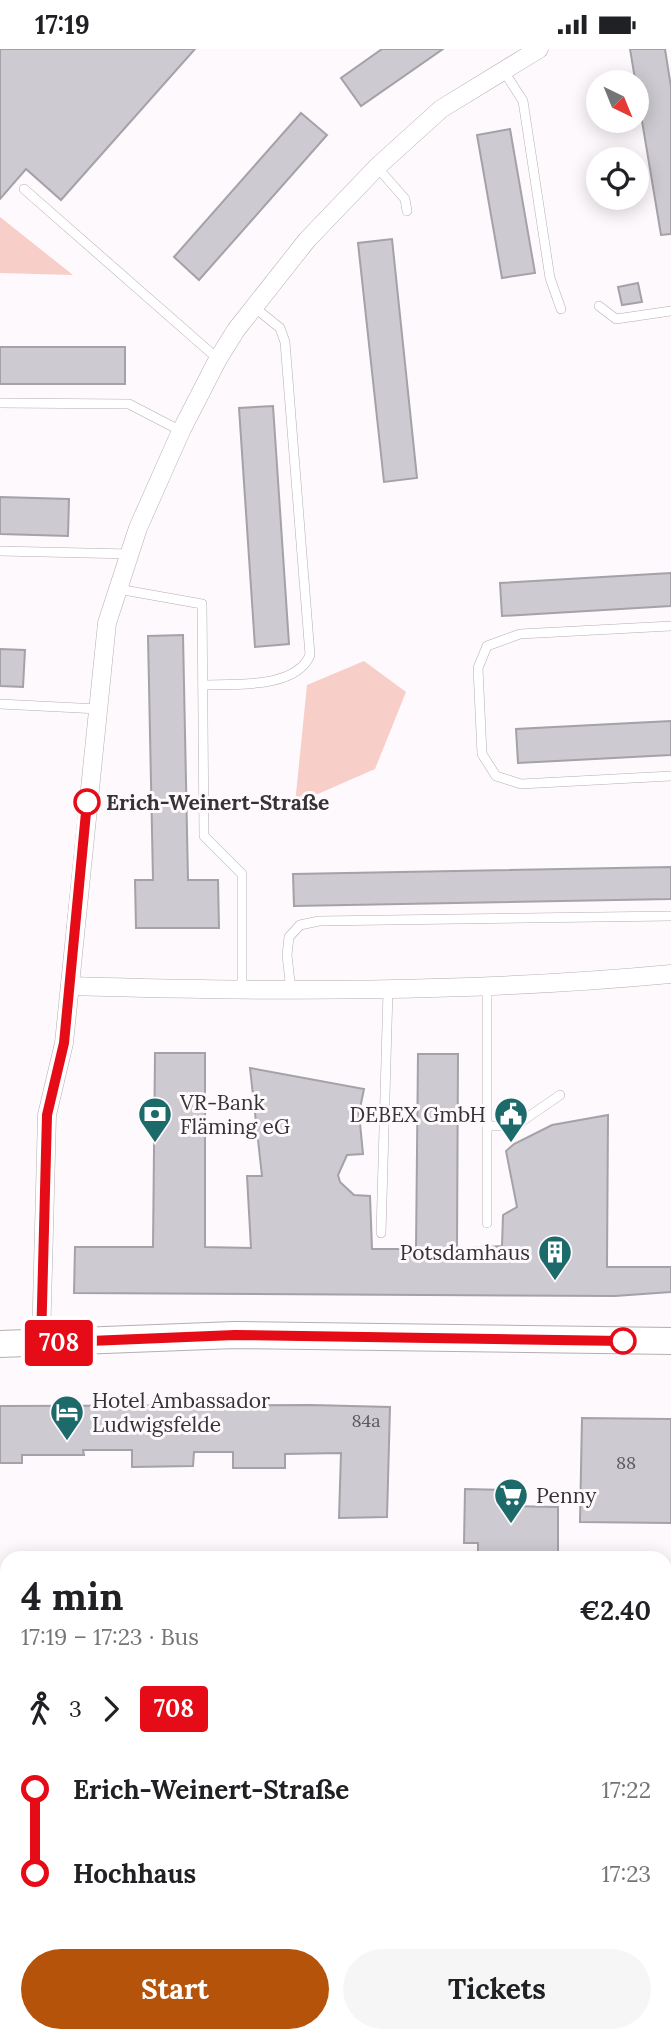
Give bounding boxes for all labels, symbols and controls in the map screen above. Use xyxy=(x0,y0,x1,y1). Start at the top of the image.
text: 17:19 xyxy=(35,8,90,41)
north arrow xyxy=(586,70,649,133)
map controls xyxy=(586,70,649,210)
button: locate xyxy=(586,147,649,210)
marker: Erich-Weinert-Straße xyxy=(74,789,100,815)
place label: Erich-Weinert-Straße xyxy=(106,789,329,816)
place label: VR-Bank Fläming eG xyxy=(179,1089,290,1140)
bank icon: VR-Bank Fläming eG xyxy=(136,1095,174,1144)
public building icon: DEBEX GmbH xyxy=(492,1095,530,1144)
place label: DEBEX GmbH xyxy=(350,1101,486,1128)
building icon: Potsdamhaus xyxy=(536,1233,574,1282)
place label: Potsdamhaus xyxy=(400,1239,530,1266)
line badge: 708 xyxy=(19,1320,99,1366)
text: 708 xyxy=(39,1327,79,1358)
unlabelled marker xyxy=(610,1328,636,1354)
place label: Hotel Ambassador Ludwigsfelde xyxy=(92,1387,270,1438)
hotel icon: Hotel Ambassador Ludwigsfelde xyxy=(48,1393,86,1442)
house number: 84a xyxy=(351,1409,381,1432)
house number: 88 xyxy=(616,1451,636,1474)
supermarket icon: Penny xyxy=(492,1476,530,1525)
place label: Penny xyxy=(536,1482,596,1509)
text: 4 min xyxy=(21,1572,123,1620)
text: €2.40 xyxy=(579,1594,651,1627)
text: 17:19 – 17:23 · Bus xyxy=(21,1622,199,1651)
icon: walk xyxy=(21,1690,59,1728)
icon: forward xyxy=(92,1690,130,1728)
text: 708 xyxy=(154,1693,194,1724)
text: 3 xyxy=(69,1694,82,1723)
text: Erich-Weinert-Straße xyxy=(73,1773,349,1806)
text: 17:22 xyxy=(602,1775,651,1804)
text: Hochhaus xyxy=(73,1857,196,1890)
text: 17:23 xyxy=(601,1859,651,1888)
button: Start xyxy=(21,1949,329,2029)
button: Tickets xyxy=(343,1949,651,2029)

